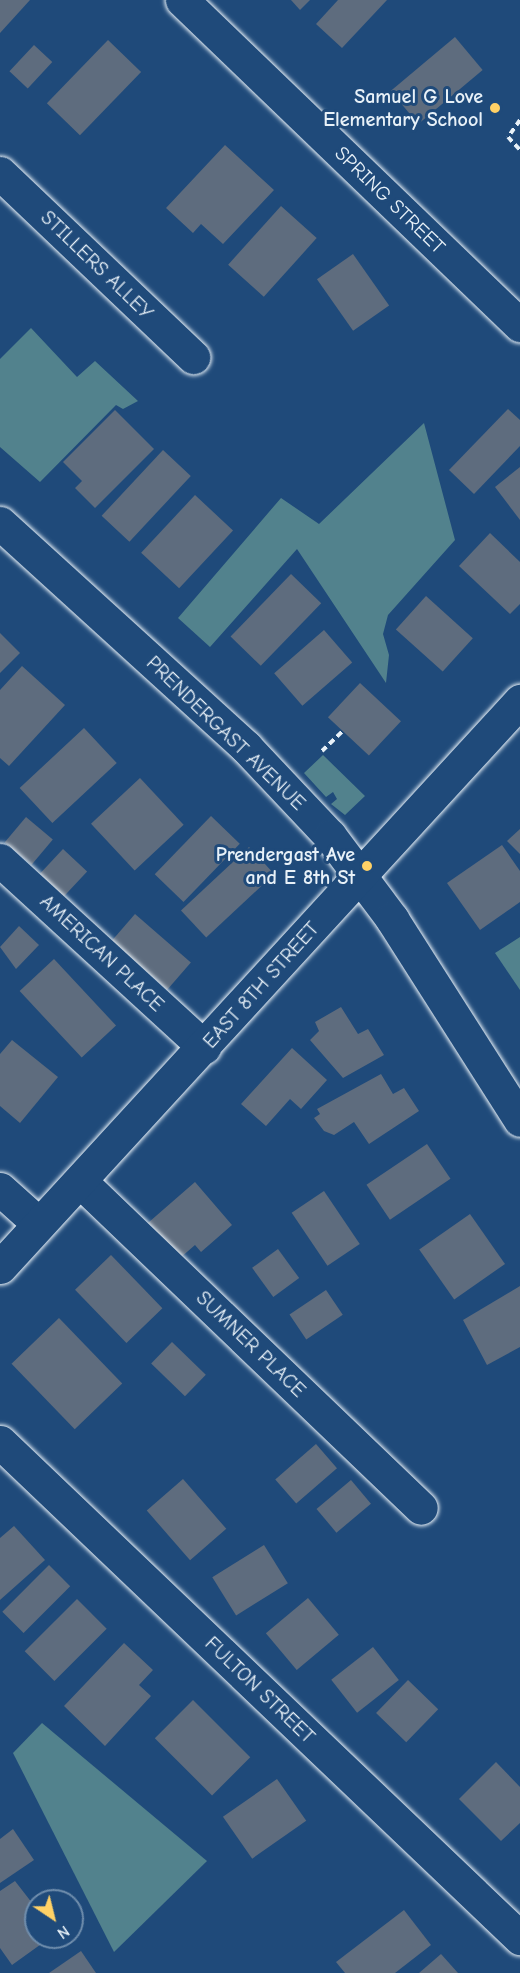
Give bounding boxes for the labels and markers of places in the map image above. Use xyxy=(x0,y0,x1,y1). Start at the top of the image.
place label: Samuel G Love Elementary School xyxy=(323,84,483,131)
marker: Samuel G Love Elementary School xyxy=(488,101,502,115)
place label: Prendergast Ave and E 8th St xyxy=(216,843,355,890)
marker: Prendergast Ave and E 8th St xyxy=(360,859,374,873)

